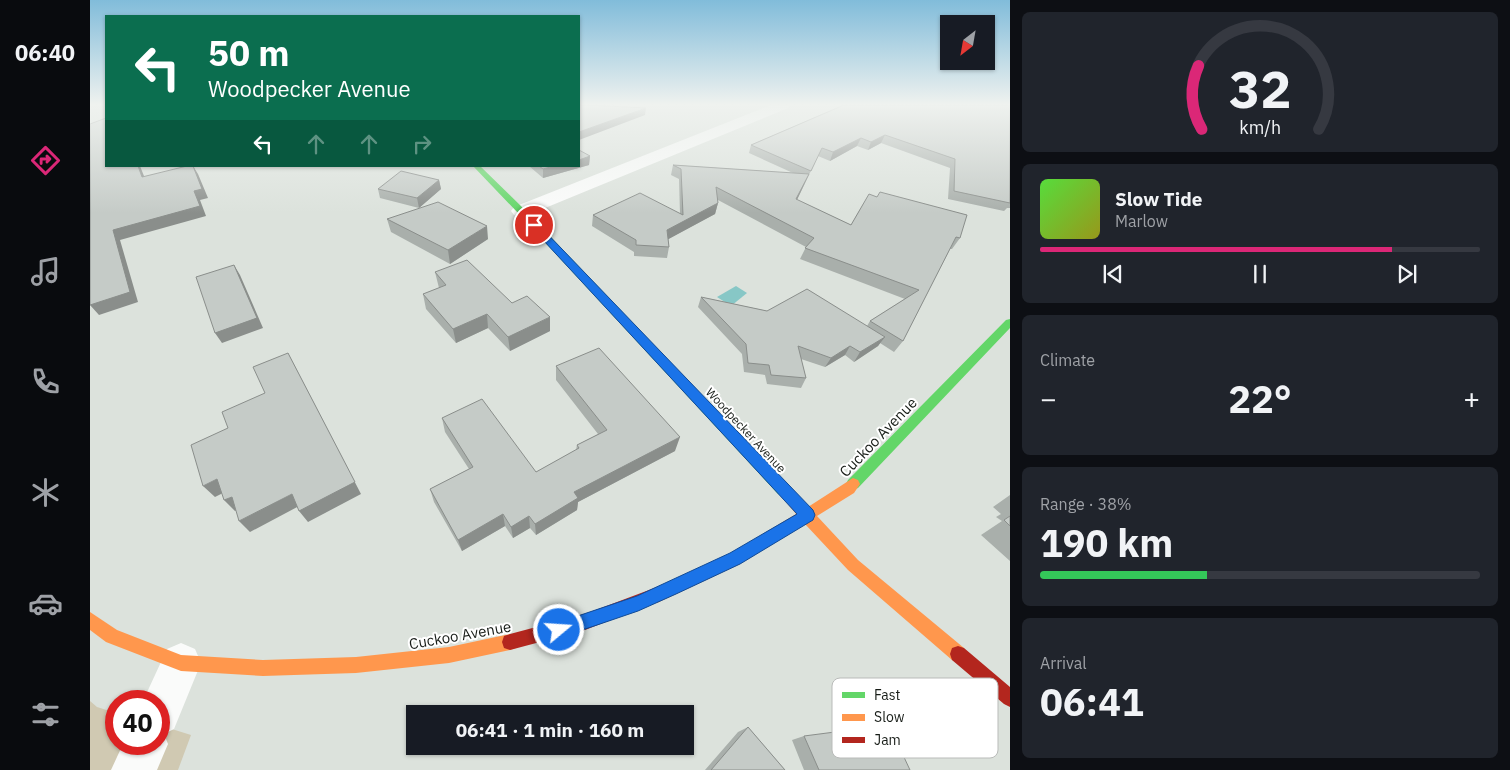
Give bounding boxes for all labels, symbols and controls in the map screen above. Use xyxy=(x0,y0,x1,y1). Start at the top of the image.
north arrow xyxy=(940,15,995,70)
map controls xyxy=(940,15,995,70)
text: 50 m xyxy=(208,30,290,76)
icon: left xyxy=(125,35,190,100)
text: 06:40 xyxy=(15,38,75,67)
text: 32 xyxy=(1229,55,1291,122)
text: Woodpecker Avenue xyxy=(208,74,411,103)
text: km/h xyxy=(1239,116,1281,139)
icon: left xyxy=(249,130,277,158)
icon: ahead xyxy=(302,130,330,158)
icon: ahead xyxy=(355,130,383,158)
icon: right xyxy=(408,130,436,158)
icon: directions xyxy=(28,143,63,178)
text: Slow Tide xyxy=(1115,187,1202,211)
pin xyxy=(513,204,555,246)
icon: arrive xyxy=(520,211,548,239)
text: Marlow xyxy=(1115,211,1168,231)
icon: music xyxy=(28,254,63,289)
icon: previous xyxy=(1099,260,1127,288)
icon: pause xyxy=(1246,260,1274,288)
icon: next xyxy=(1393,260,1421,288)
text: Climate xyxy=(1040,350,1095,370)
icon: phone xyxy=(28,364,63,399)
text: 22° xyxy=(1228,374,1292,423)
text: − xyxy=(1040,380,1057,417)
text: + xyxy=(1463,380,1480,417)
street label: Woodpecker Avenue xyxy=(703,384,789,476)
street label: Cuckoo Avenue xyxy=(835,393,921,481)
icon: climate xyxy=(28,475,63,510)
text: Range · 38% xyxy=(1040,494,1132,514)
text: 190 km xyxy=(1040,518,1173,567)
icon: car xyxy=(28,586,63,621)
position arrow xyxy=(532,603,584,655)
street label: Cuckoo Avenue xyxy=(407,617,513,653)
text: Arrival xyxy=(1040,653,1087,673)
text: 06:41 xyxy=(1040,677,1144,726)
legend xyxy=(832,678,998,758)
text: Fast xyxy=(874,686,900,704)
speed limit sign: 40 xyxy=(105,690,170,755)
icon: filters xyxy=(28,697,63,732)
text: Slow xyxy=(874,708,905,726)
text: 06:41 · 1 min · 160 m xyxy=(456,718,644,742)
text: Jam xyxy=(874,731,901,749)

